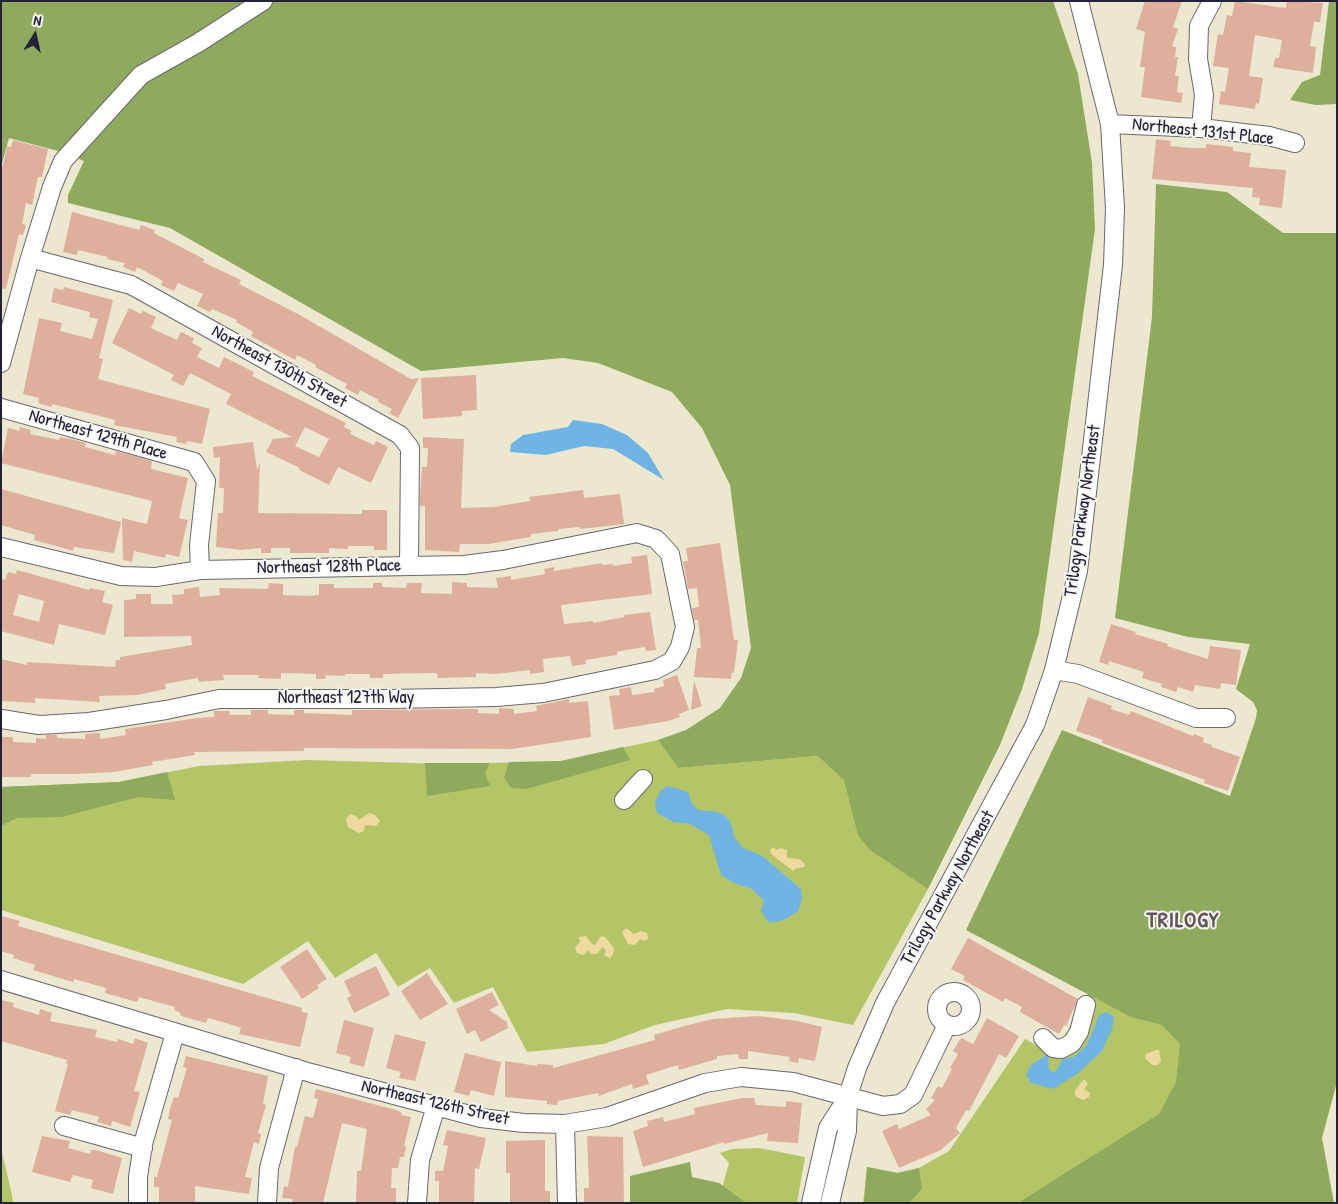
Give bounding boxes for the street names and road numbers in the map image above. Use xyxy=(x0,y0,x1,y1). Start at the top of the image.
street label: Northeast 131st Place xyxy=(1131,114,1275,150)
street label: Northeast 130th Street xyxy=(208,321,350,413)
street label: Northeast 129th Place xyxy=(26,405,170,465)
street label: Trilogy Parkway Northeast xyxy=(1060,424,1106,598)
street label: Northeast 128th Place xyxy=(257,555,401,579)
street label: Northeast 127th Way xyxy=(278,687,414,709)
street label: Trilogy Parkway Northeast xyxy=(897,807,999,969)
street label: Northeast 126th Street xyxy=(359,1076,511,1130)

